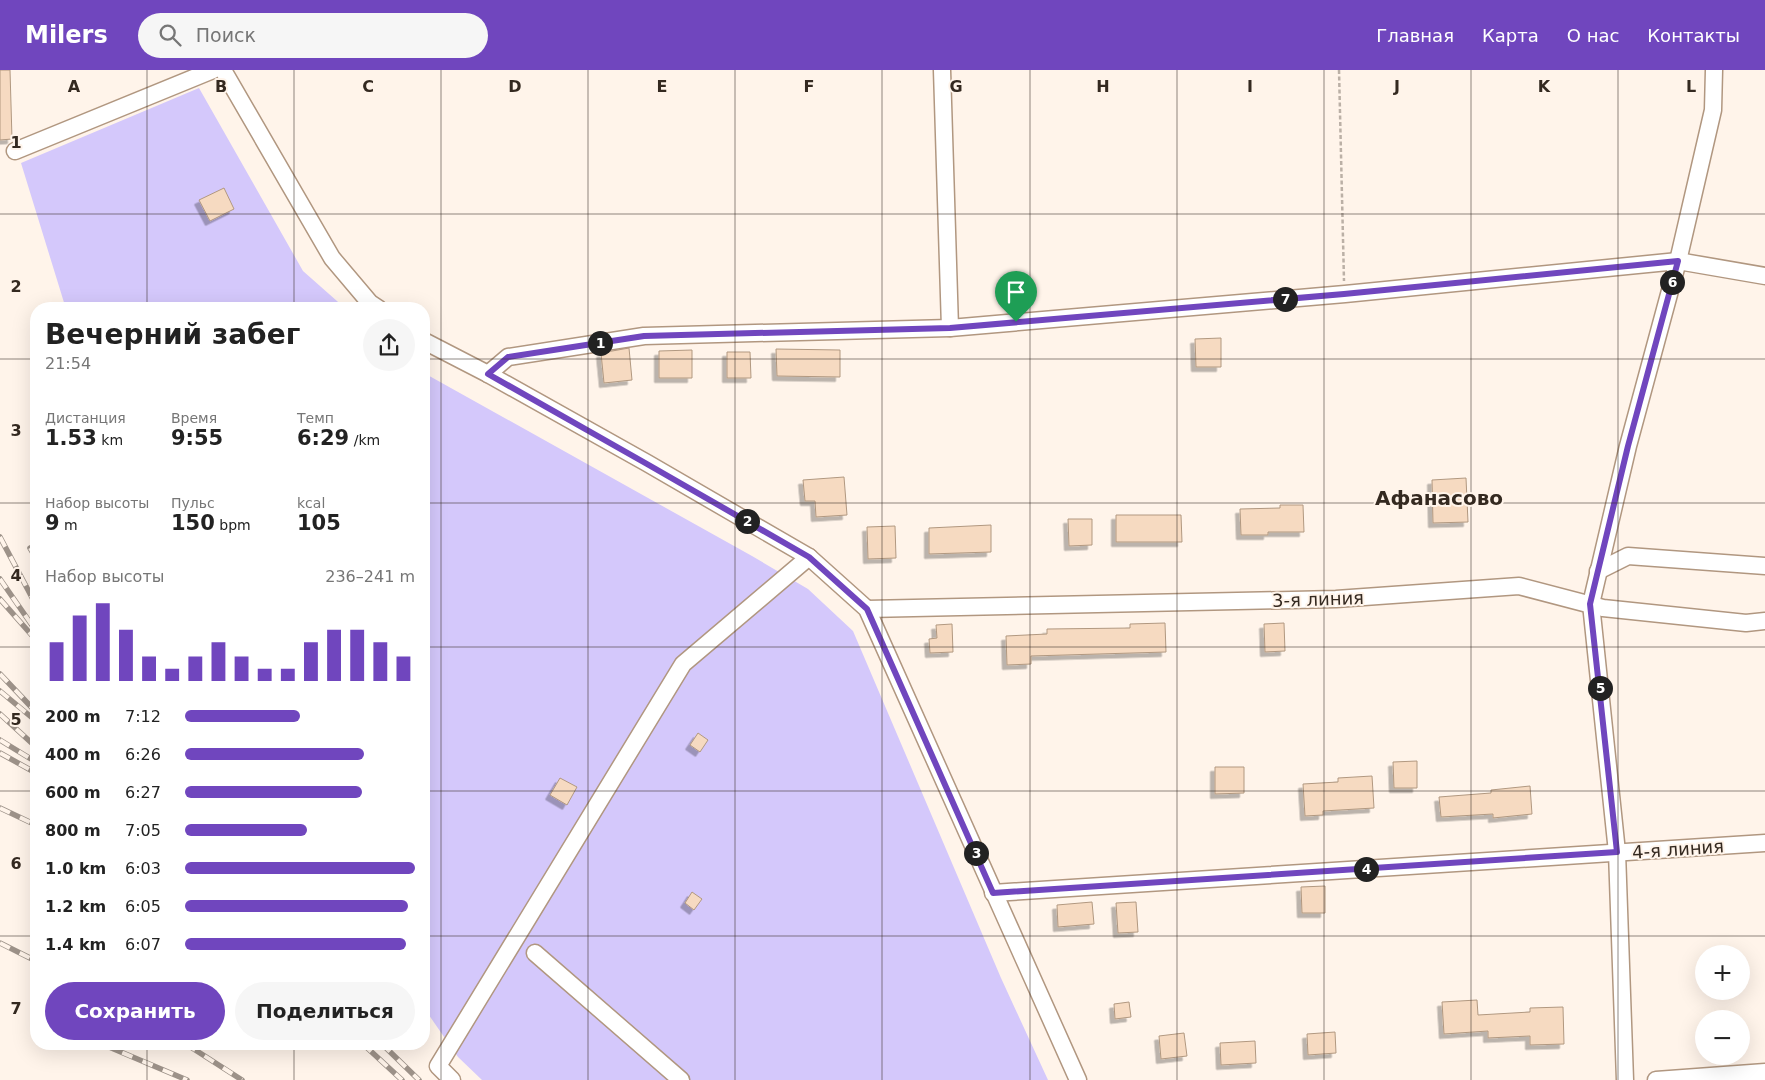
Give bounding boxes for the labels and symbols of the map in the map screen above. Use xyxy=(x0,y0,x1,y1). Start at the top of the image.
text: A xyxy=(68,77,81,96)
text: B xyxy=(215,77,227,96)
text: C xyxy=(362,77,374,96)
text: D xyxy=(508,77,522,96)
text: E xyxy=(657,77,667,96)
text: F xyxy=(804,77,814,96)
text: G xyxy=(949,77,963,96)
text: H xyxy=(1096,77,1110,96)
text: I xyxy=(1247,77,1253,96)
text: J xyxy=(1393,77,1400,96)
text: K xyxy=(1538,77,1551,96)
text: L xyxy=(1686,77,1696,96)
text: 1 xyxy=(10,133,22,152)
pin: 6 xyxy=(1660,270,1684,294)
pin xyxy=(995,271,1037,322)
text: 2 xyxy=(10,277,22,296)
pin: 7 xyxy=(1272,286,1298,312)
pin: 1 xyxy=(588,330,612,356)
text: 3 xyxy=(10,421,22,440)
district label: Афанасово xyxy=(1375,486,1503,510)
pin: 2 xyxy=(734,508,760,534)
text: 4 xyxy=(10,566,22,585)
street label: 3-я линия xyxy=(1272,587,1364,611)
pin: 5 xyxy=(1588,676,1612,700)
text: 5 xyxy=(10,710,22,729)
street label: 4-я линия xyxy=(1631,835,1725,863)
pin: 3 xyxy=(964,840,988,866)
text: 6 xyxy=(10,854,22,873)
pin: 4 xyxy=(1354,856,1378,882)
text: 7 xyxy=(10,999,22,1018)

